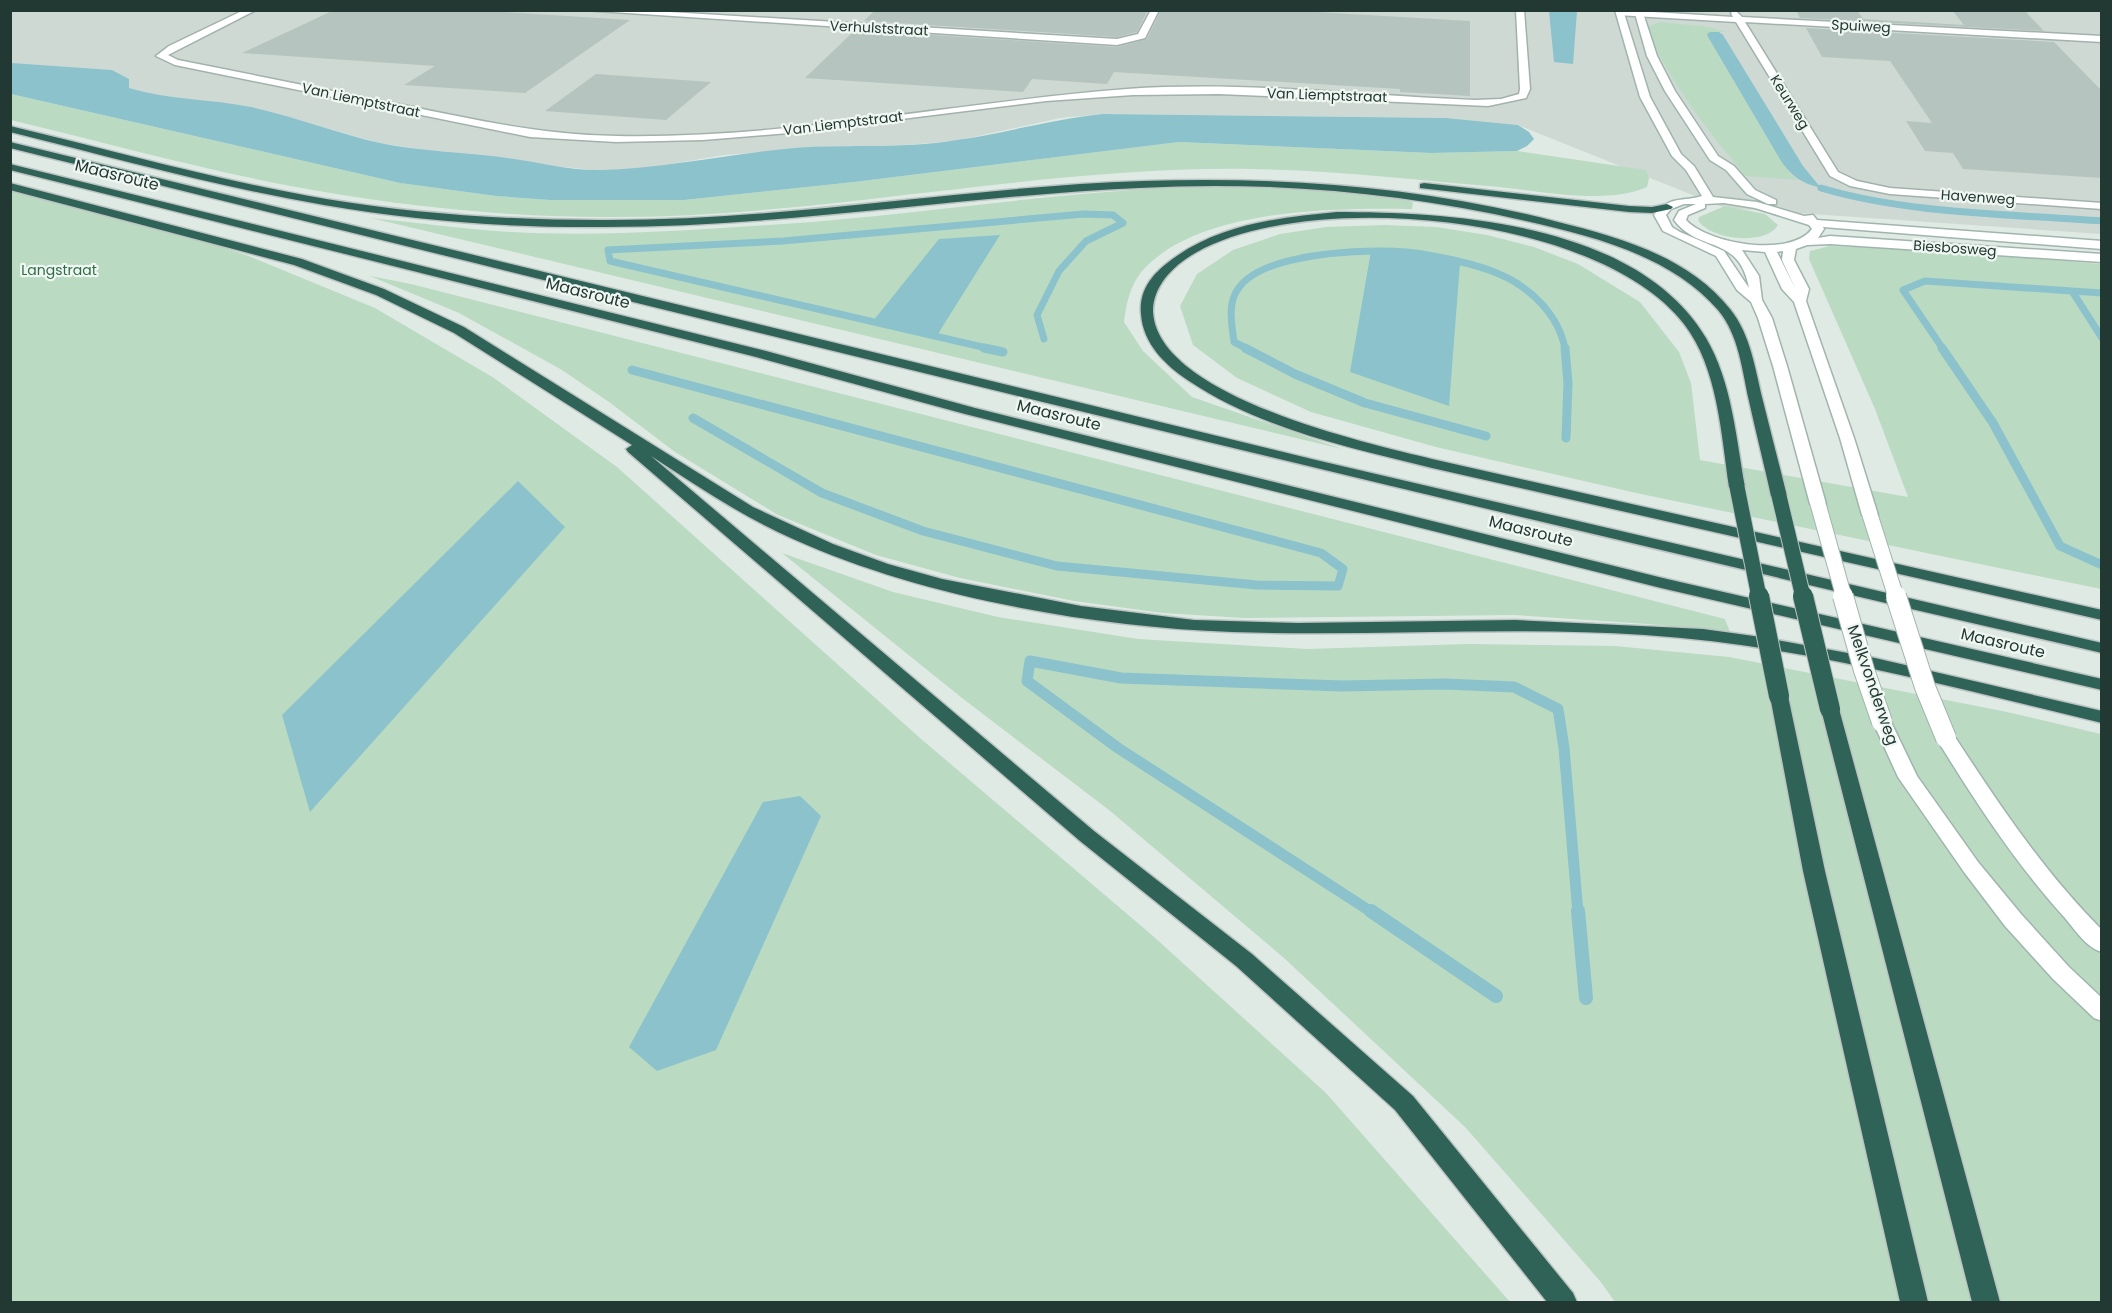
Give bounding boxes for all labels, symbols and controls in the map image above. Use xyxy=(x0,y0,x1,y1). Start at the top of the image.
street label: Spuiweg xyxy=(1831,14,1891,38)
street label: Verhulststraat xyxy=(829,15,929,41)
street label: Keurweg xyxy=(1765,71,1815,133)
street label: Van Liemptstraat xyxy=(300,78,422,122)
street label: Van Liemptstraat xyxy=(1266,83,1388,107)
street label: Van Liemptstraat xyxy=(782,106,904,140)
street label: Maasroute xyxy=(73,153,162,197)
street label: Havenweg xyxy=(1940,184,2016,210)
street label: Biesbosweg xyxy=(1913,235,1997,261)
park label: Langstraat xyxy=(21,260,97,280)
street label: Maasroute xyxy=(544,271,633,315)
street label: Maasroute xyxy=(1015,393,1104,437)
street label: Maasroute xyxy=(1487,509,1576,553)
street label: Melkvonderweg xyxy=(1842,622,1904,748)
street label: Maasroute xyxy=(1959,622,2048,664)

